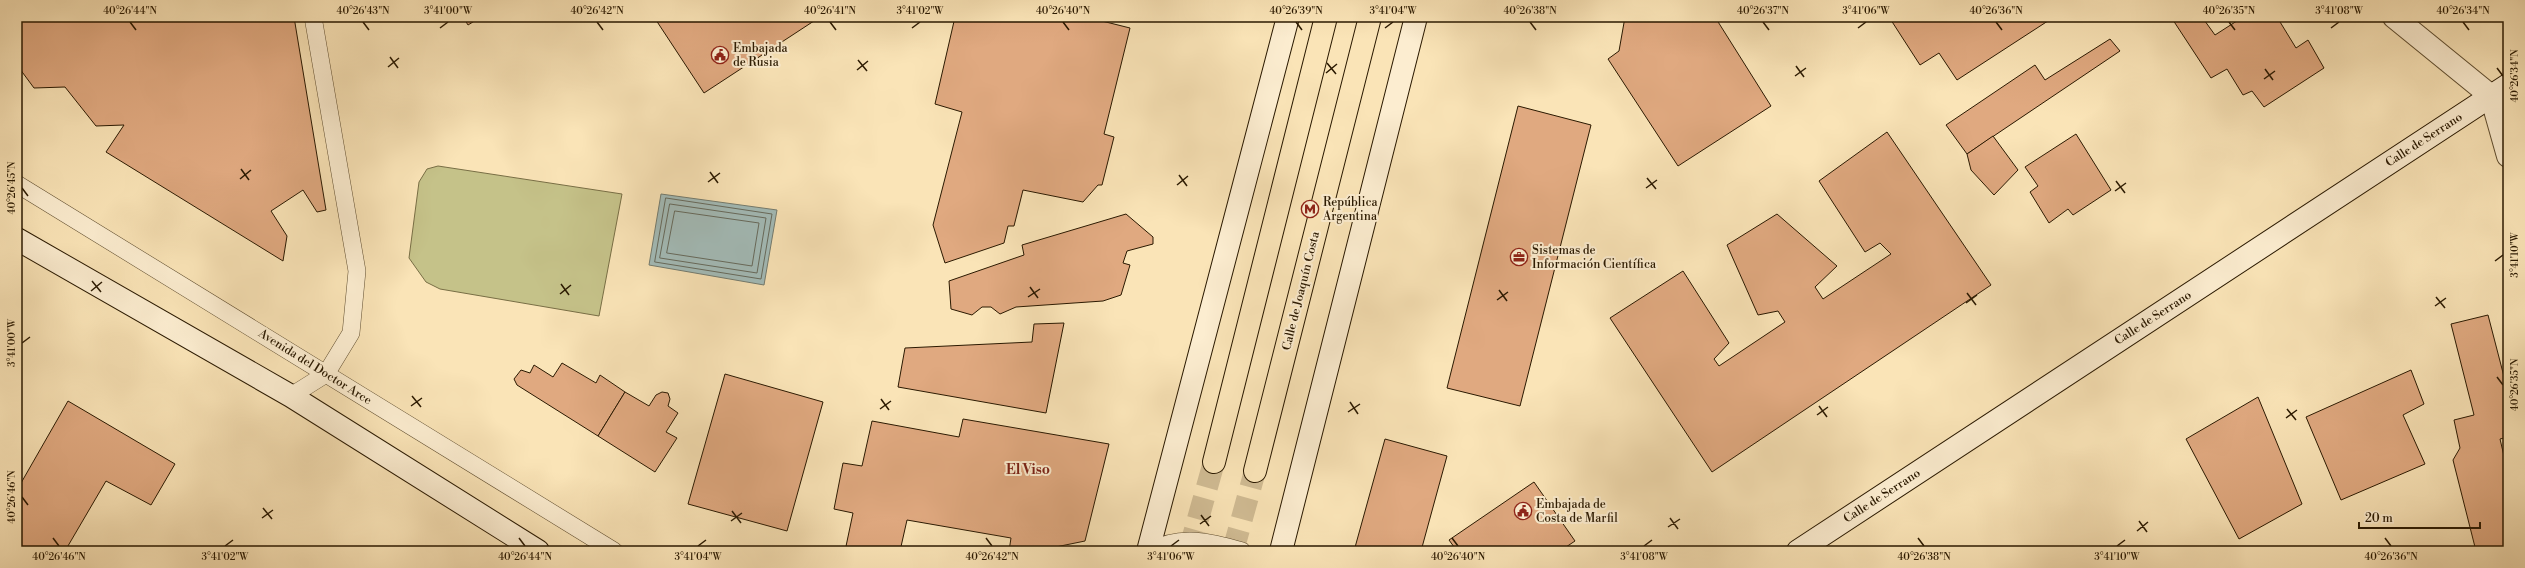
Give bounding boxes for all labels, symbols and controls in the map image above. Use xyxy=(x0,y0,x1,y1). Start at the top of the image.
text: 40°26'44"N xyxy=(103,5,157,17)
text: 40°26'43"N xyxy=(336,5,390,17)
text: 3°41'00"W xyxy=(424,5,473,17)
text: 40°26'42"N xyxy=(570,5,624,17)
text: 40°26'41"N xyxy=(804,5,856,17)
text: 3°41'02"W xyxy=(897,5,944,17)
text: 40°26'40"N xyxy=(1036,5,1091,17)
text: 40°26'39"N xyxy=(1269,5,1323,17)
text: 3°41'04"W xyxy=(1369,5,1418,17)
text: 40°26'38"N xyxy=(1503,5,1557,17)
text: 40°26'37"N xyxy=(1737,5,1790,17)
text: 3°41'06"W xyxy=(1842,5,1891,17)
text: 40°26'36"N xyxy=(1969,5,2023,17)
text: 40°26'35"N xyxy=(2203,5,2256,17)
text: 3°41'08"W xyxy=(2315,5,2364,17)
text: 40°26'34"N xyxy=(2436,5,2490,17)
place label: Embajada de Rusia xyxy=(733,41,788,70)
public building icon: Embajada de Rusia xyxy=(710,45,730,65)
text: 40°26'34"N xyxy=(2509,49,2521,103)
street label: Calle de Serrano xyxy=(2383,109,2466,170)
text: 40°26'45"N xyxy=(6,161,18,215)
place label: República Argentina xyxy=(1322,195,1378,224)
metro station icon: República Argentina xyxy=(1300,199,1320,219)
street label: Calle de Joaquín Costa xyxy=(1279,229,1323,352)
text: 3°41'10"W xyxy=(2509,231,2521,278)
place label: Sistemas de Información Científica xyxy=(1532,243,1657,272)
office icon: Sistemas de Información Científica xyxy=(1509,247,1529,267)
street label: Calle de Serrano xyxy=(2112,287,2195,348)
text: 3°41'00"W xyxy=(6,318,18,367)
street label: Avenida del Doctor Arce xyxy=(255,325,374,408)
text: 40°26'35"N xyxy=(2509,358,2521,411)
district label: El Viso xyxy=(1006,461,1050,479)
street label: Calle de Serrano xyxy=(1841,465,1924,526)
text: 40°26'46"N xyxy=(6,470,18,524)
place label: Embajada de Costa de Marfil xyxy=(1536,497,1618,526)
public building icon: Embajada de Costa de Marfil xyxy=(1513,501,1533,521)
scale bar xyxy=(2359,504,2480,530)
text: 20 m xyxy=(2365,511,2393,526)
text: 40°26'46"N xyxy=(32,551,86,563)
text: 3°41'02"W xyxy=(202,551,249,563)
text: 40°26'44"N xyxy=(498,551,552,563)
text: 3°41'04"W xyxy=(674,551,723,563)
text: 40°26'42"N xyxy=(965,551,1019,563)
text: 3°41'06"W xyxy=(1147,551,1196,563)
text: 40°26'40"N xyxy=(1431,551,1486,563)
text: 3°41'08"W xyxy=(1620,551,1669,563)
text: 40°26'38"N xyxy=(1897,551,1951,563)
text: 3°41'10"W xyxy=(2094,551,2141,563)
text: 40°26'36"N xyxy=(2364,551,2418,563)

